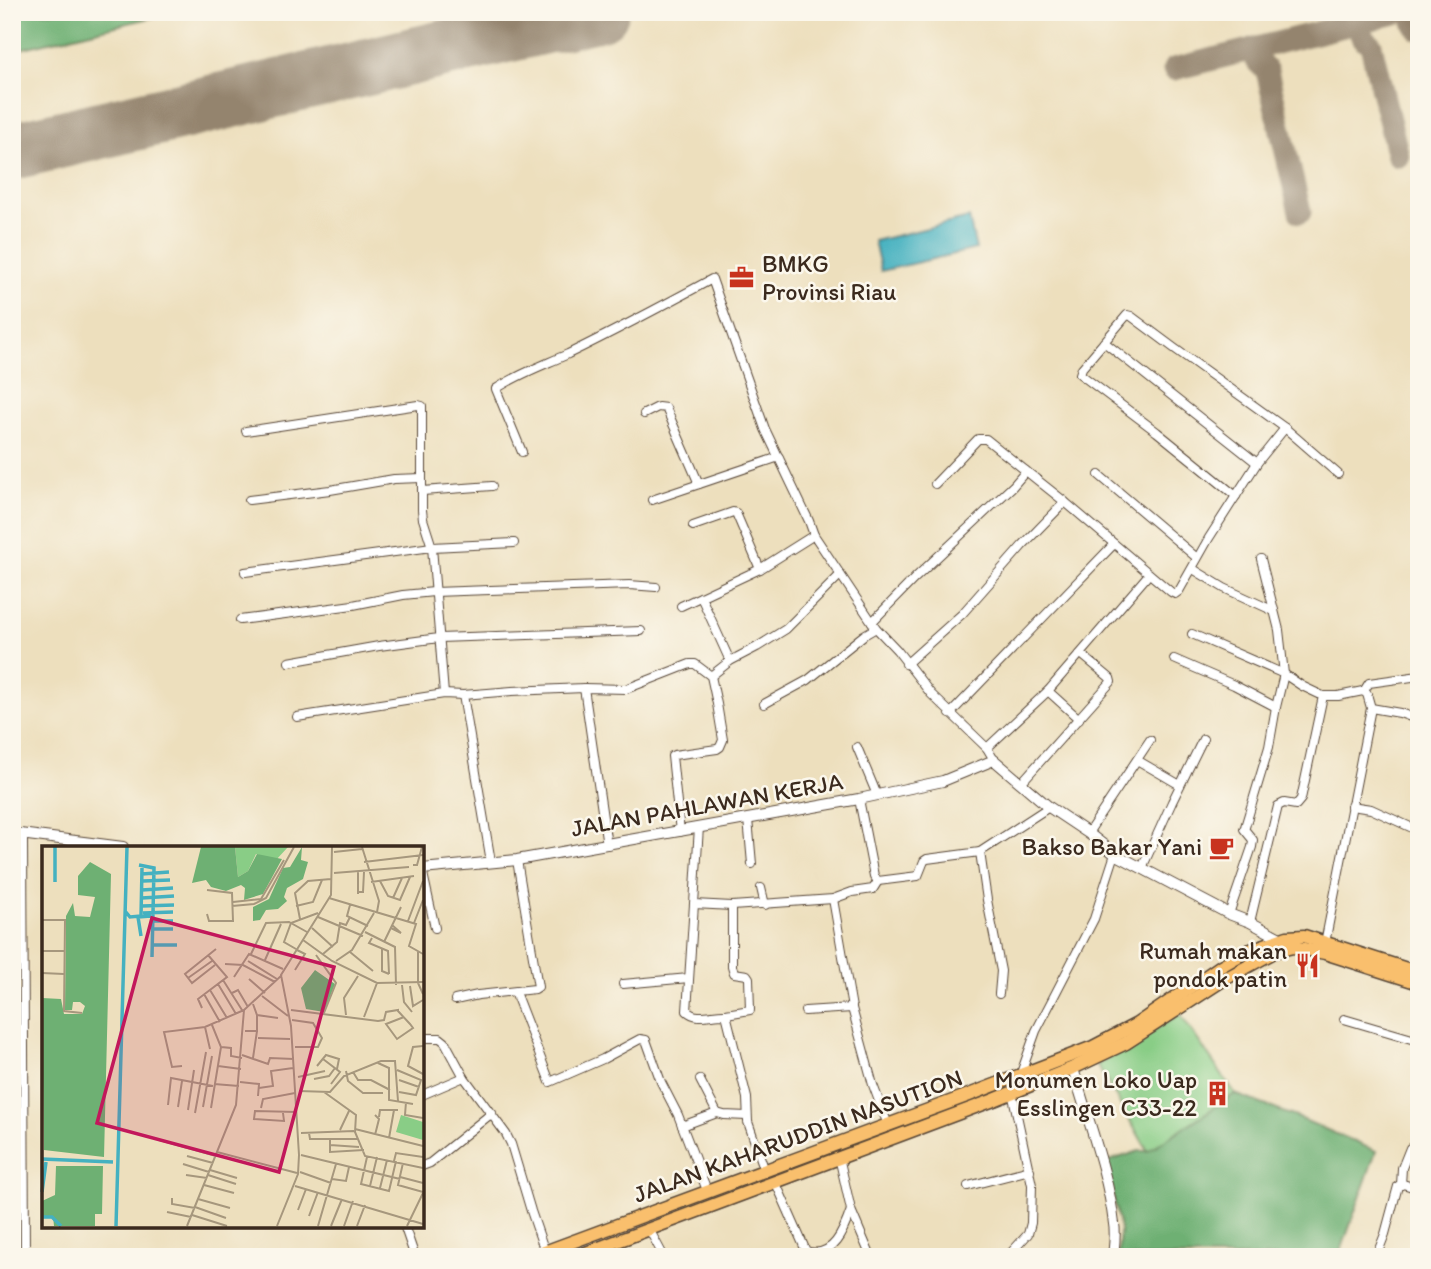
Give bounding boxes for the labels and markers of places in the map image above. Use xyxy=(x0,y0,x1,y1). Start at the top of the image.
place label: BMKG Provinsi Riau xyxy=(762,249,896,306)
office icon: BMKG Provinsi Riau xyxy=(728,264,756,292)
place label: Bakso Bakar Yani xyxy=(1021,832,1202,861)
cafe icon: Bakso Bakar Yani xyxy=(1208,833,1236,861)
place label: Rumah makan pondok patin xyxy=(1139,936,1287,993)
restaurant icon: Rumah makan pondok patin xyxy=(1293,951,1321,979)
place label: Monumen Loko Uap Esslingen C33-22 xyxy=(995,1065,1197,1122)
building icon: Monumen Loko Uap Esslingen C33-22 xyxy=(1203,1080,1231,1108)

